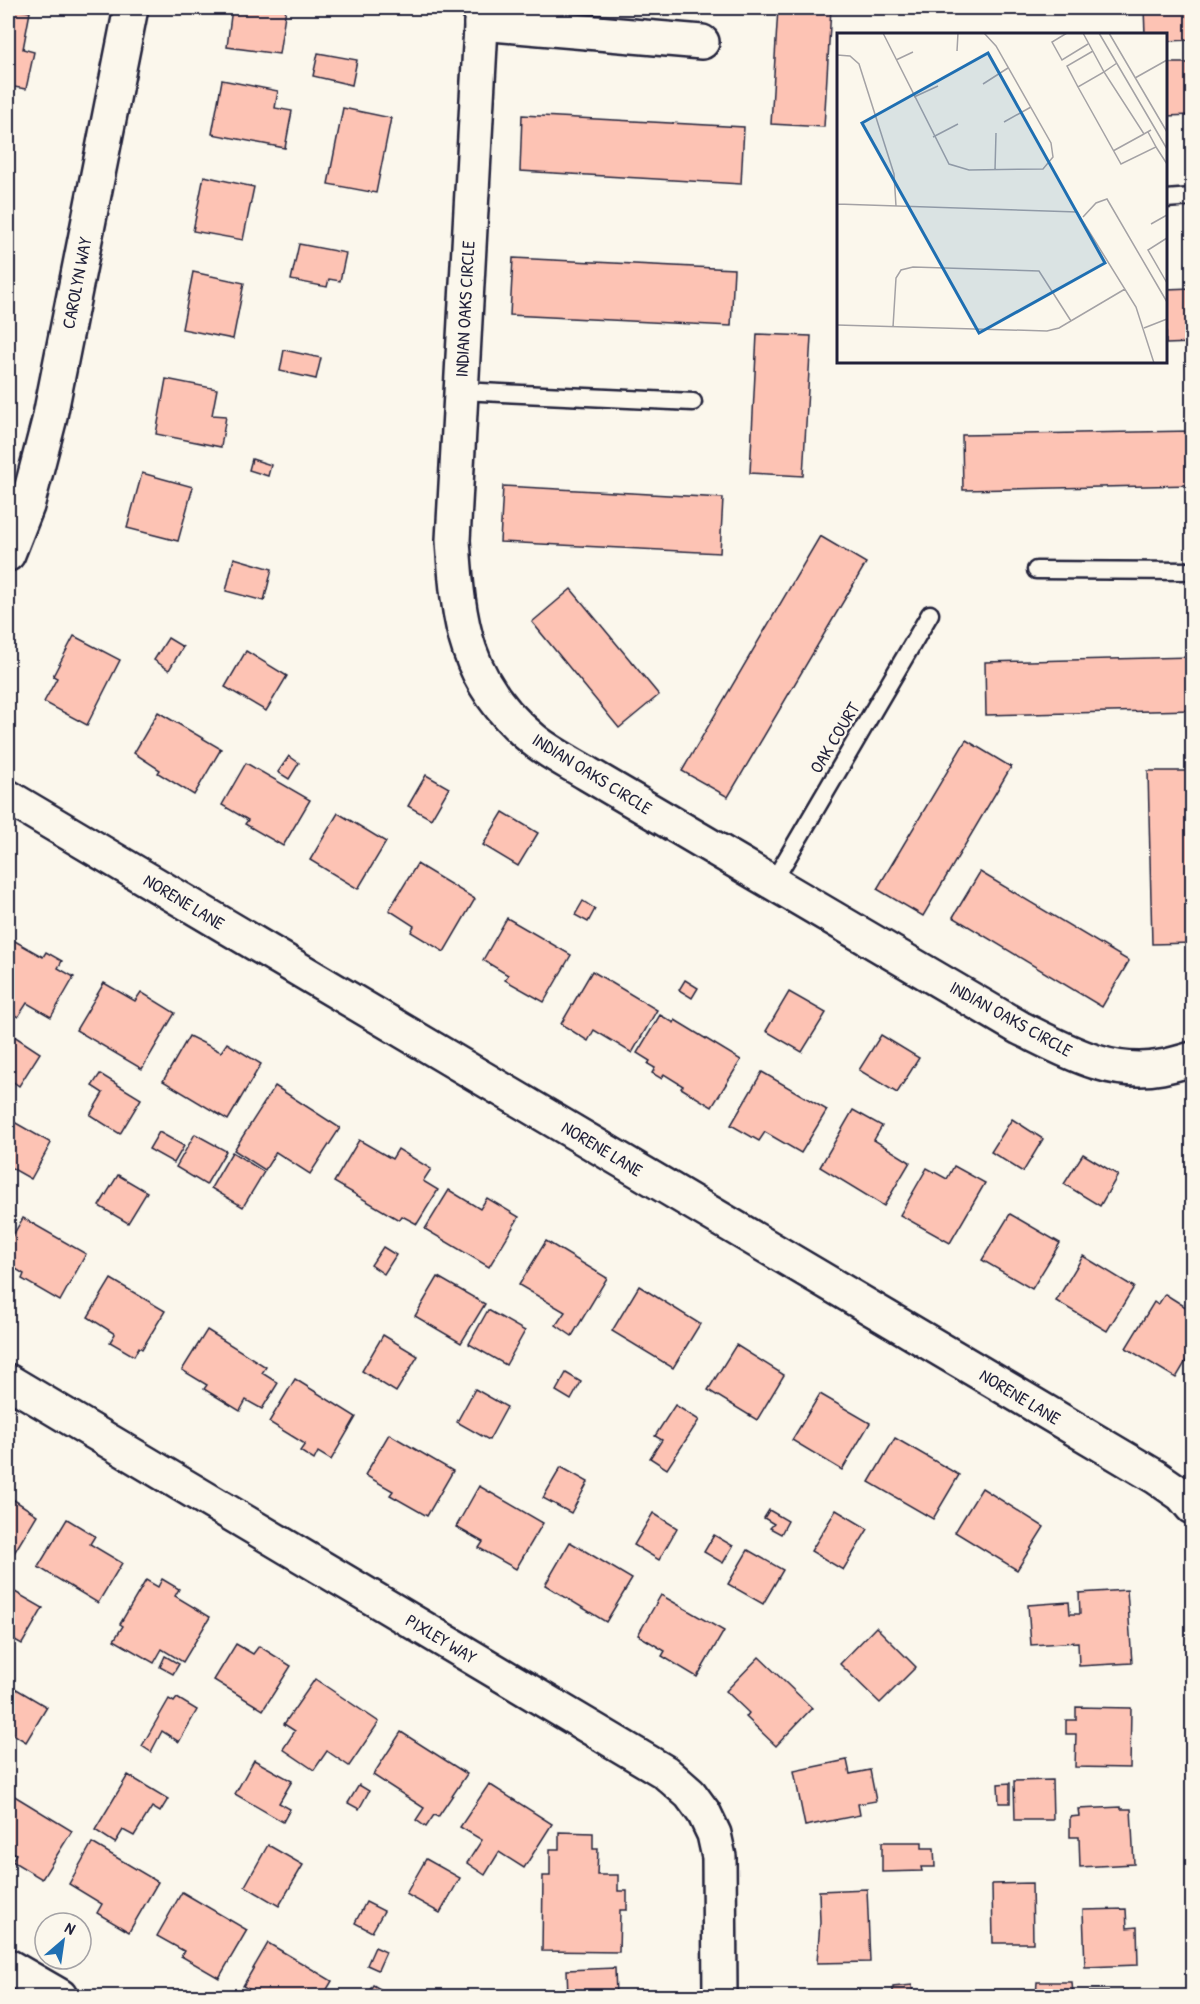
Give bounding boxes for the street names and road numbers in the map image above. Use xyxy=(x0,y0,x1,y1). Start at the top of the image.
street label: CAROLYN WAY xyxy=(55,235,98,331)
street label: INDIAN OAKS CIRCLE xyxy=(448,240,481,378)
street label: OAK COURT xyxy=(804,697,866,778)
street label: INDIAN OAKS CIRCLE xyxy=(528,727,657,820)
street label: NORENE LANE xyxy=(139,868,229,936)
street label: INDIAN OAKS CIRCLE xyxy=(945,975,1077,1063)
street label: NORENE LANE xyxy=(557,1115,647,1183)
street label: NORENE LANE xyxy=(975,1363,1065,1431)
street label: PIXLEY WAY xyxy=(401,1608,481,1669)

